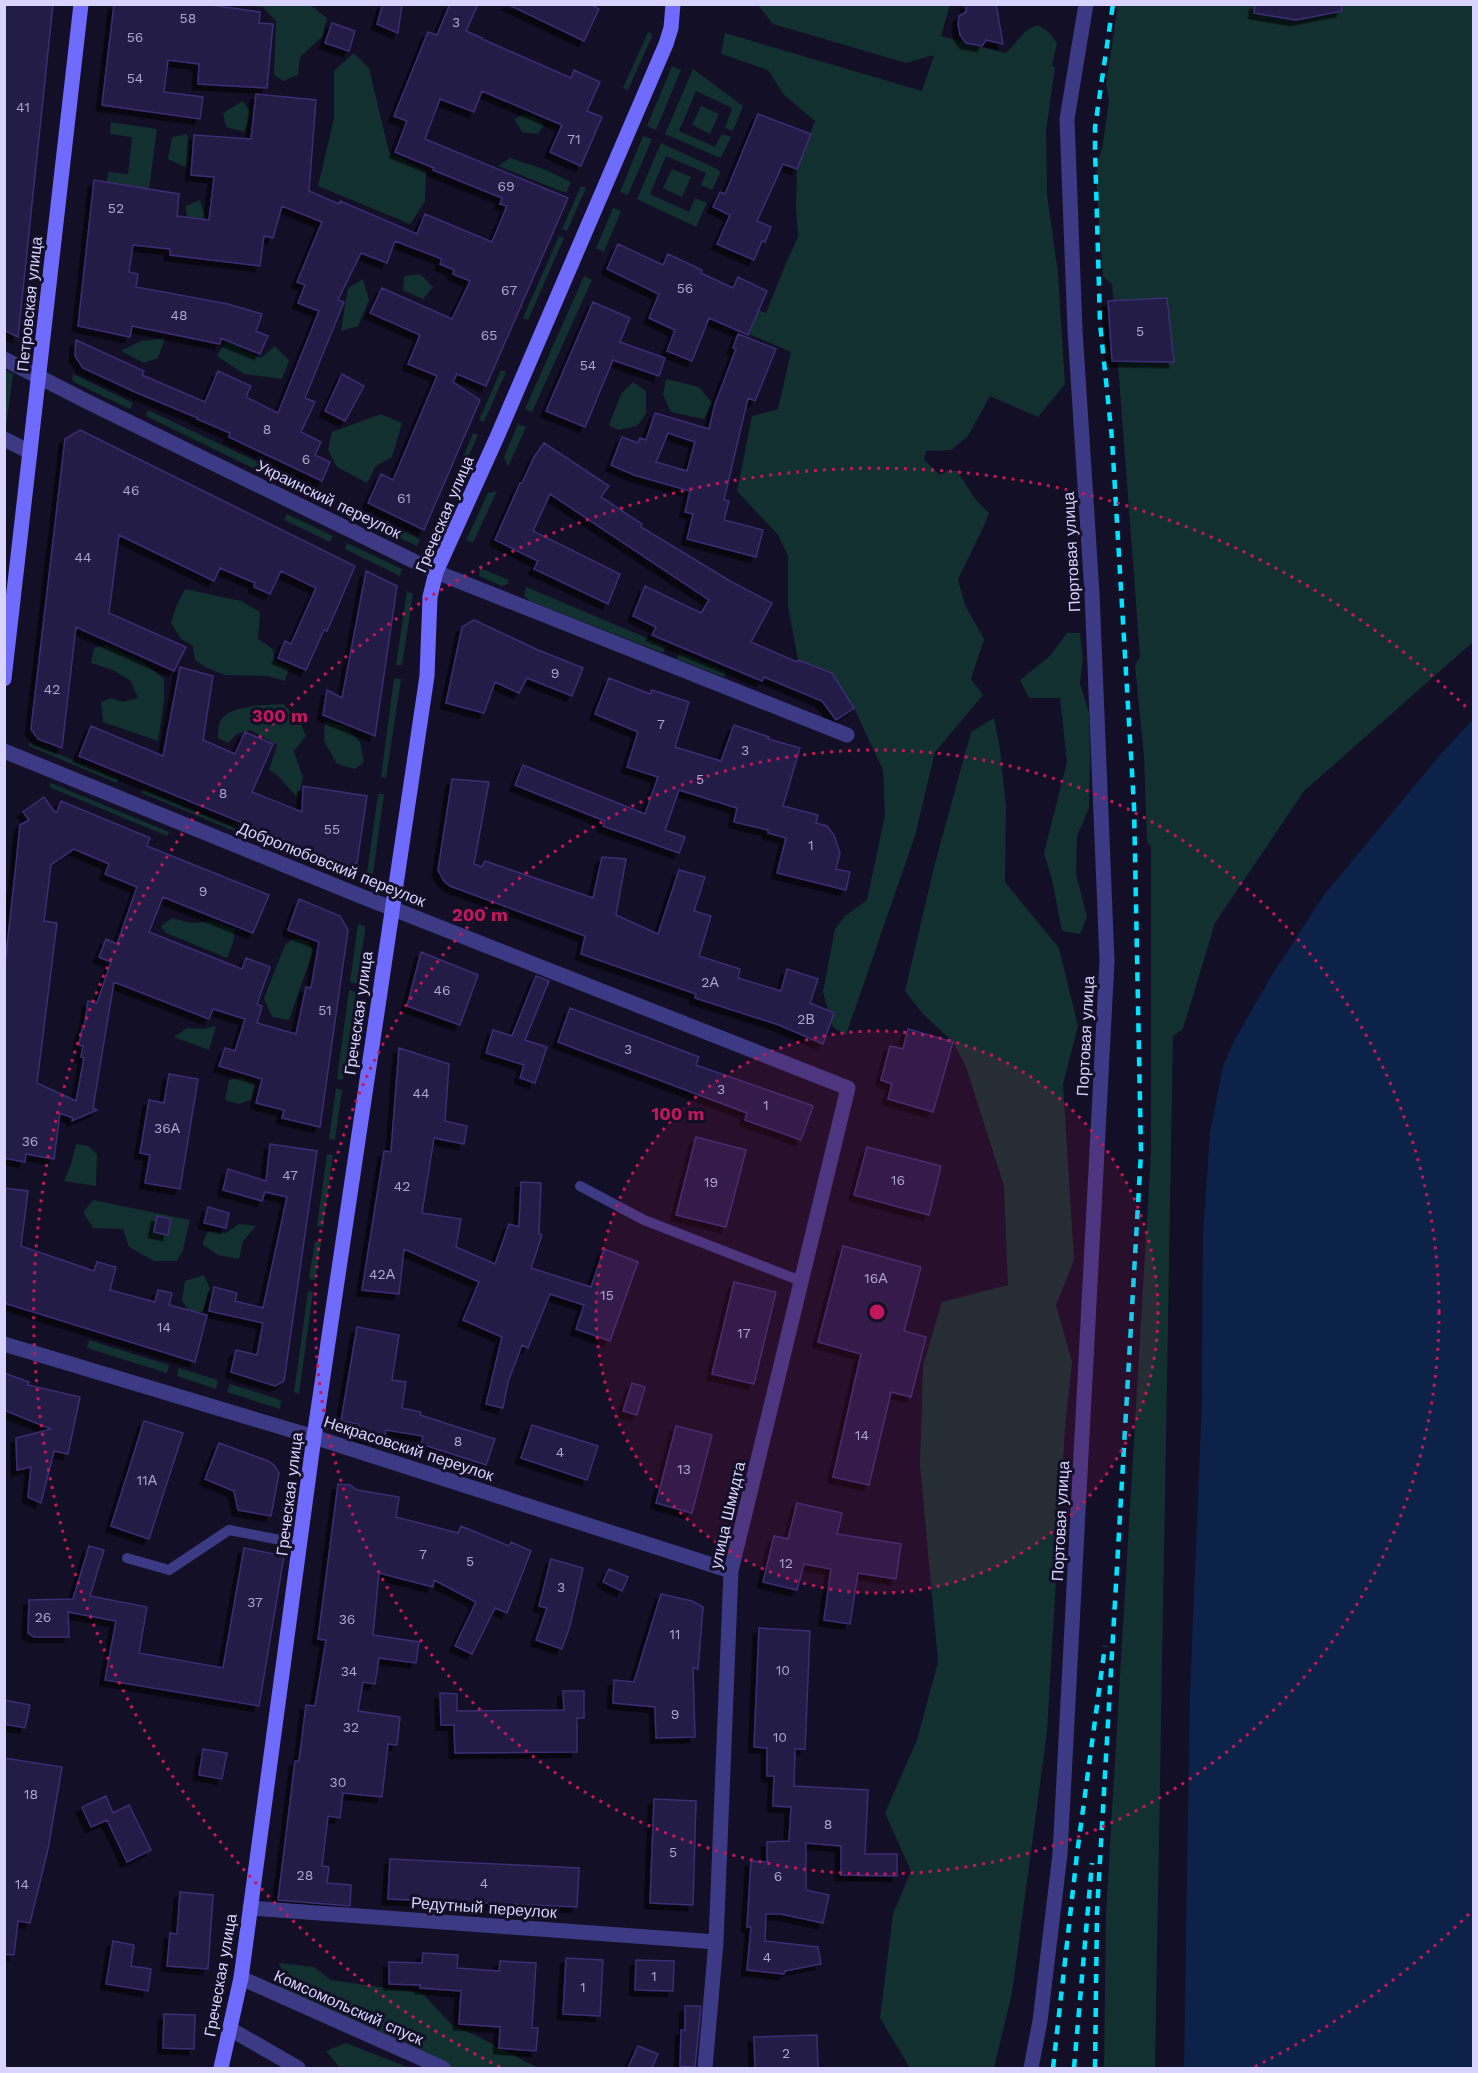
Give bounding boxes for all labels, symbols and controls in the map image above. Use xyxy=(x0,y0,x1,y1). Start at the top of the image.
house number: 58 xyxy=(180,10,196,26)
house number: 3 xyxy=(452,14,460,30)
house number: 56 xyxy=(127,29,143,45)
house number: 54 xyxy=(127,70,143,86)
house number: 41 xyxy=(16,99,30,115)
house number: 71 xyxy=(567,131,581,147)
house number: 69 xyxy=(497,178,515,194)
house number: 52 xyxy=(108,200,124,216)
street label: Петровская улица xyxy=(13,235,46,373)
house number: 56 xyxy=(677,280,693,296)
house number: 67 xyxy=(501,282,517,298)
house number: 48 xyxy=(170,307,188,323)
house number: 5 xyxy=(1136,323,1144,339)
house number: 65 xyxy=(481,327,497,343)
house number: 54 xyxy=(580,357,596,373)
house number: 8 xyxy=(263,421,271,437)
house number: 6 xyxy=(302,451,310,467)
street label: Греческая улица xyxy=(411,453,478,575)
street label: Украинский переулок xyxy=(253,456,405,543)
house number: 46 xyxy=(122,482,140,498)
house number: 61 xyxy=(397,490,411,506)
street label: Портовая улица xyxy=(1059,491,1084,613)
house number: 44 xyxy=(74,549,92,565)
house number: 9 xyxy=(551,665,559,681)
house number: 42 xyxy=(44,681,60,697)
text: 300 m xyxy=(252,705,308,726)
house number: 7 xyxy=(657,716,665,732)
house number: 3 xyxy=(741,742,749,758)
house number: 5 xyxy=(696,771,704,787)
house number: 8 xyxy=(219,785,227,801)
street label: Добролюбовский переулок xyxy=(235,818,429,911)
house number: 55 xyxy=(324,821,340,837)
house number: 1 xyxy=(808,837,814,853)
house number: 9 xyxy=(199,883,207,899)
text: 200 m xyxy=(452,904,508,925)
street label: Греческая улица xyxy=(340,950,377,1076)
house number: 2А xyxy=(701,974,719,990)
street label: Портовая улица xyxy=(1073,975,1098,1097)
house number: 46 xyxy=(433,982,451,998)
house number: 51 xyxy=(318,1002,332,1018)
house number: 2В xyxy=(797,1011,815,1027)
house number: 3 xyxy=(624,1041,632,1057)
house number: 3 xyxy=(717,1081,725,1097)
house number: 44 xyxy=(412,1085,430,1101)
house number: 1 xyxy=(763,1097,769,1113)
text: 100 m xyxy=(651,1103,705,1124)
house number: 36А xyxy=(154,1120,181,1136)
house number: 36 xyxy=(22,1133,38,1149)
house number: 47 xyxy=(282,1167,298,1183)
house number: 16 xyxy=(891,1172,905,1188)
house number: 19 xyxy=(704,1174,718,1190)
house number: 42 xyxy=(394,1178,410,1194)
house number: 42А xyxy=(369,1266,396,1282)
house number: 16А xyxy=(864,1270,888,1286)
house number: 15 xyxy=(600,1287,614,1303)
centre of rings xyxy=(867,1302,887,1322)
house number: 14 xyxy=(157,1319,171,1335)
house number: 17 xyxy=(737,1325,751,1341)
street label: Некрасовский переулок xyxy=(322,1412,497,1485)
house number: 14 xyxy=(855,1427,869,1443)
street label: Греческая улица xyxy=(272,1431,307,1557)
house number: 8 xyxy=(454,1433,462,1449)
house number: 4 xyxy=(556,1444,564,1460)
street label: улица Шмидта xyxy=(706,1460,749,1571)
street label: Портовая улица xyxy=(1048,1460,1073,1582)
house number: 13 xyxy=(677,1461,691,1477)
house number: 11А xyxy=(137,1472,158,1488)
house number: 7 xyxy=(419,1546,427,1562)
house number: 5 xyxy=(466,1553,474,1569)
house number: 12 xyxy=(779,1555,793,1571)
house number: 3 xyxy=(557,1579,565,1595)
house number: 37 xyxy=(247,1594,263,1610)
house number: 26 xyxy=(35,1609,51,1625)
house number: 36 xyxy=(339,1611,355,1627)
house number: 11 xyxy=(670,1626,680,1642)
house number: 10 xyxy=(776,1662,790,1678)
house number: 34 xyxy=(341,1663,357,1679)
house number: 9 xyxy=(671,1706,679,1722)
house number: 32 xyxy=(343,1719,359,1735)
house number: 10 xyxy=(773,1729,787,1745)
house number: 30 xyxy=(330,1774,346,1790)
house number: 18 xyxy=(24,1786,38,1802)
house number: 8 xyxy=(824,1816,832,1832)
house number: 5 xyxy=(669,1844,677,1860)
house number: 28 xyxy=(297,1867,313,1883)
house number: 6 xyxy=(774,1868,782,1884)
house number: 4 xyxy=(480,1875,488,1891)
house number: 14 xyxy=(15,1876,29,1892)
street label: Редутный переулок xyxy=(410,1893,559,1922)
street label: Греческая улица xyxy=(200,1912,241,2038)
house number: 4 xyxy=(763,1949,771,1965)
street label: Комсомольский спуск xyxy=(271,1966,427,2049)
house number: 1 xyxy=(651,1968,657,1984)
house number: 1 xyxy=(580,1979,586,1995)
house number: 2 xyxy=(782,2045,790,2061)

